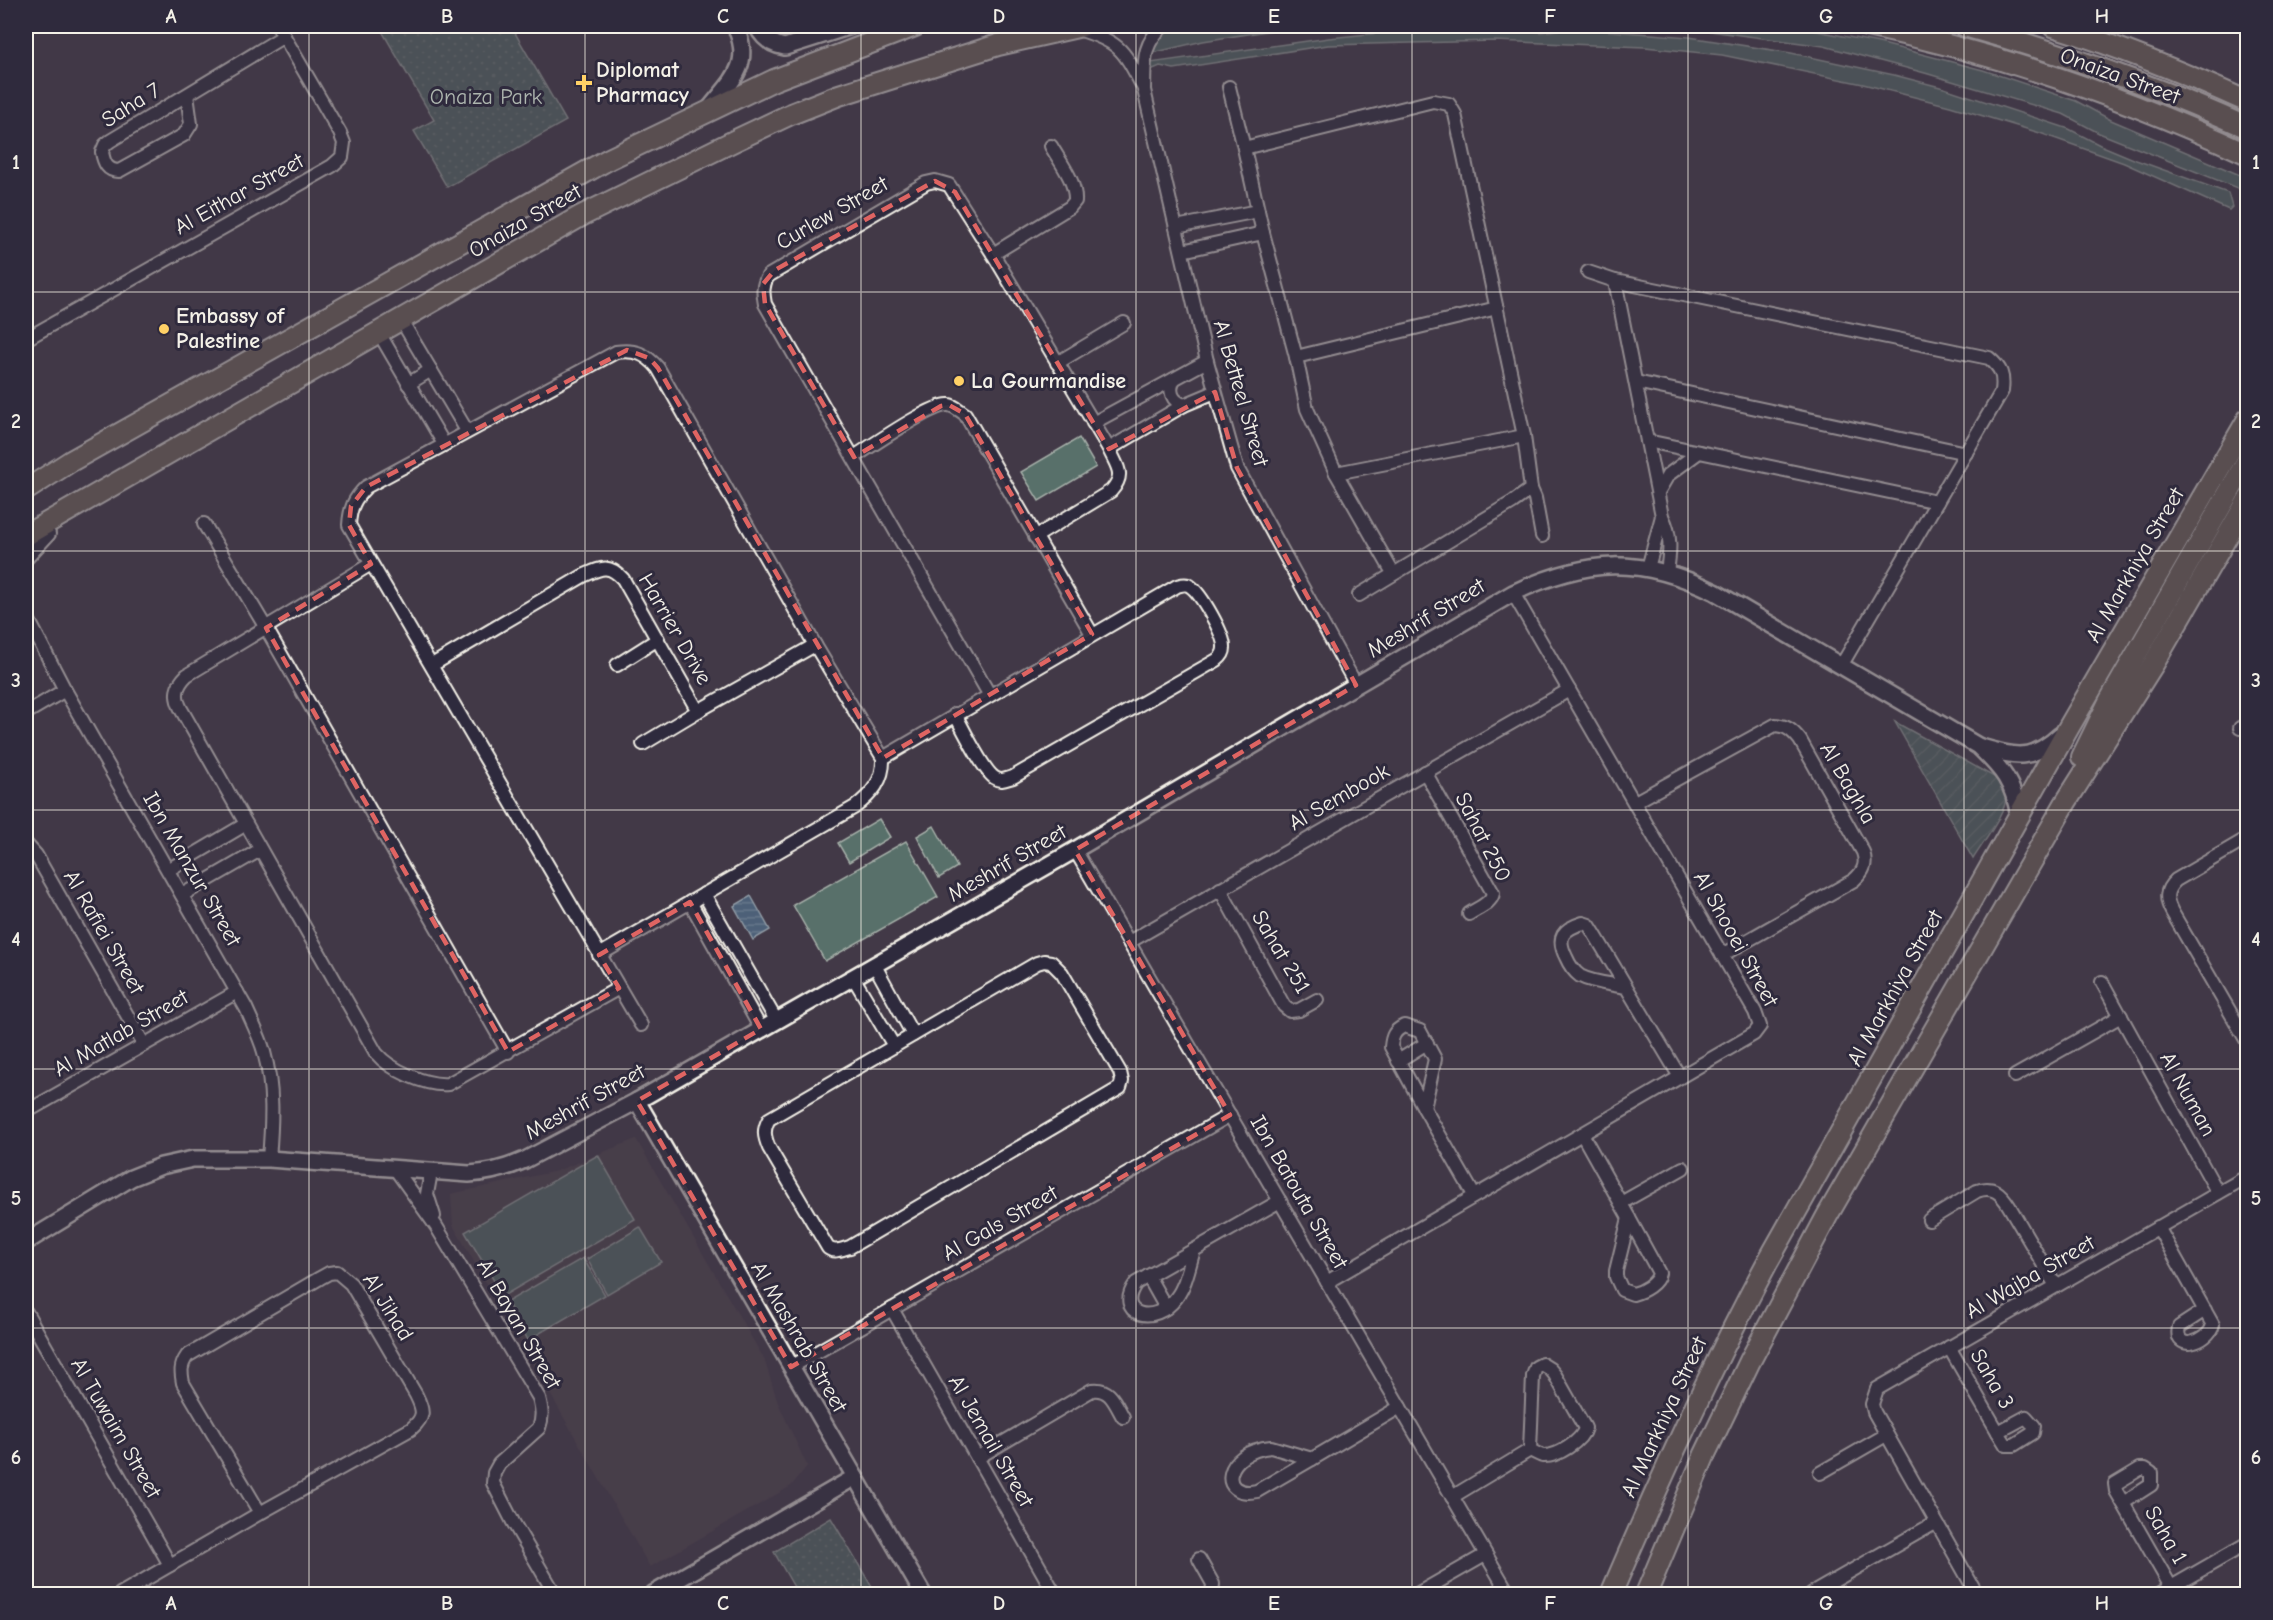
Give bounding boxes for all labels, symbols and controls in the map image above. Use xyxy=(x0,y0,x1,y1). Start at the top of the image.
text: A xyxy=(165,5,177,28)
text: B xyxy=(441,5,453,28)
text: C xyxy=(717,5,729,28)
text: D xyxy=(993,5,1005,28)
text: E xyxy=(1268,5,1280,28)
text: F xyxy=(1544,5,1556,28)
text: G xyxy=(1819,5,1833,28)
text: H xyxy=(2095,5,2109,28)
street label: Onaiza Street xyxy=(2057,42,2184,110)
place label: Diplomat Pharmacy xyxy=(596,57,690,108)
marker: Diplomat Pharmacy xyxy=(577,76,591,90)
street label: Saha 7 xyxy=(97,77,166,133)
park label: Onaiza Park xyxy=(430,84,543,110)
street label: Al Eithar Street xyxy=(170,147,309,240)
text: 1 xyxy=(12,151,20,174)
text: 1 xyxy=(2252,151,2260,174)
street label: Curlew Street xyxy=(771,170,893,255)
street label: Onaiza Street xyxy=(464,178,586,264)
place label: Embassy of Palestine xyxy=(176,303,285,354)
street label: Al Betteel Street xyxy=(1208,317,1274,470)
marker: Embassy of Palestine xyxy=(157,322,171,336)
place label: La Gourmandise xyxy=(971,368,1126,394)
marker: La Gourmandise xyxy=(952,374,966,388)
text: 2 xyxy=(11,410,21,433)
text: 2 xyxy=(2251,410,2261,433)
street label: Al Markhiya Street xyxy=(2080,482,2190,647)
street label: Harrier Drive xyxy=(633,569,717,689)
street label: Meshrif Street xyxy=(1362,572,1490,663)
text: 3 xyxy=(11,669,21,692)
text: 3 xyxy=(2251,669,2261,692)
street label: Al Baghla xyxy=(1814,738,1882,828)
street label: Al Sembook xyxy=(1284,758,1394,836)
street label: Ibn Manzur Street xyxy=(137,787,247,951)
street label: Sahat 250 xyxy=(1449,788,1517,886)
street label: Meshrif Street xyxy=(943,818,1072,907)
street label: Al Rafiei Street xyxy=(58,865,150,999)
street label: Al Shooei Street xyxy=(1688,867,1784,1012)
street label: Al Markhiya Street xyxy=(1841,905,1949,1070)
street label: Sahat 251 xyxy=(1246,906,1316,998)
text: 4 xyxy=(11,928,21,951)
text: 4 xyxy=(2251,928,2261,951)
street label: Al Matlab Street xyxy=(49,984,194,1082)
street label: Al Numan xyxy=(2154,1047,2222,1141)
street label: Meshrif Street xyxy=(521,1058,650,1146)
street label: Ibn Batouta Street xyxy=(1245,1111,1354,1274)
street label: Al Gals Street xyxy=(938,1179,1063,1266)
text: 5 xyxy=(11,1187,21,1210)
text: 5 xyxy=(2251,1187,2261,1210)
street label: Al Wajba Street xyxy=(1961,1229,2100,1324)
street label: Al Bayan Street xyxy=(471,1255,567,1394)
street label: Al Mashrab Street xyxy=(745,1257,853,1418)
street label: Al Jihad xyxy=(357,1268,419,1346)
street label: Al Markhiya Street xyxy=(1615,1332,1713,1501)
street label: Saha 3 xyxy=(1964,1344,2020,1414)
street label: Al Tuwaim Street xyxy=(65,1353,167,1503)
street label: Al Jemail Street xyxy=(943,1370,1040,1512)
text: 6 xyxy=(11,1446,21,1469)
text: 6 xyxy=(2251,1446,2261,1469)
street label: Saha 1 xyxy=(2139,1501,2193,1569)
text: A xyxy=(165,1592,177,1615)
text: B xyxy=(441,1592,453,1615)
text: C xyxy=(717,1592,729,1615)
text: D xyxy=(993,1592,1005,1615)
text: E xyxy=(1268,1592,1280,1615)
text: F xyxy=(1544,1592,1556,1615)
text: G xyxy=(1819,1592,1833,1615)
text: H xyxy=(2095,1592,2109,1615)

